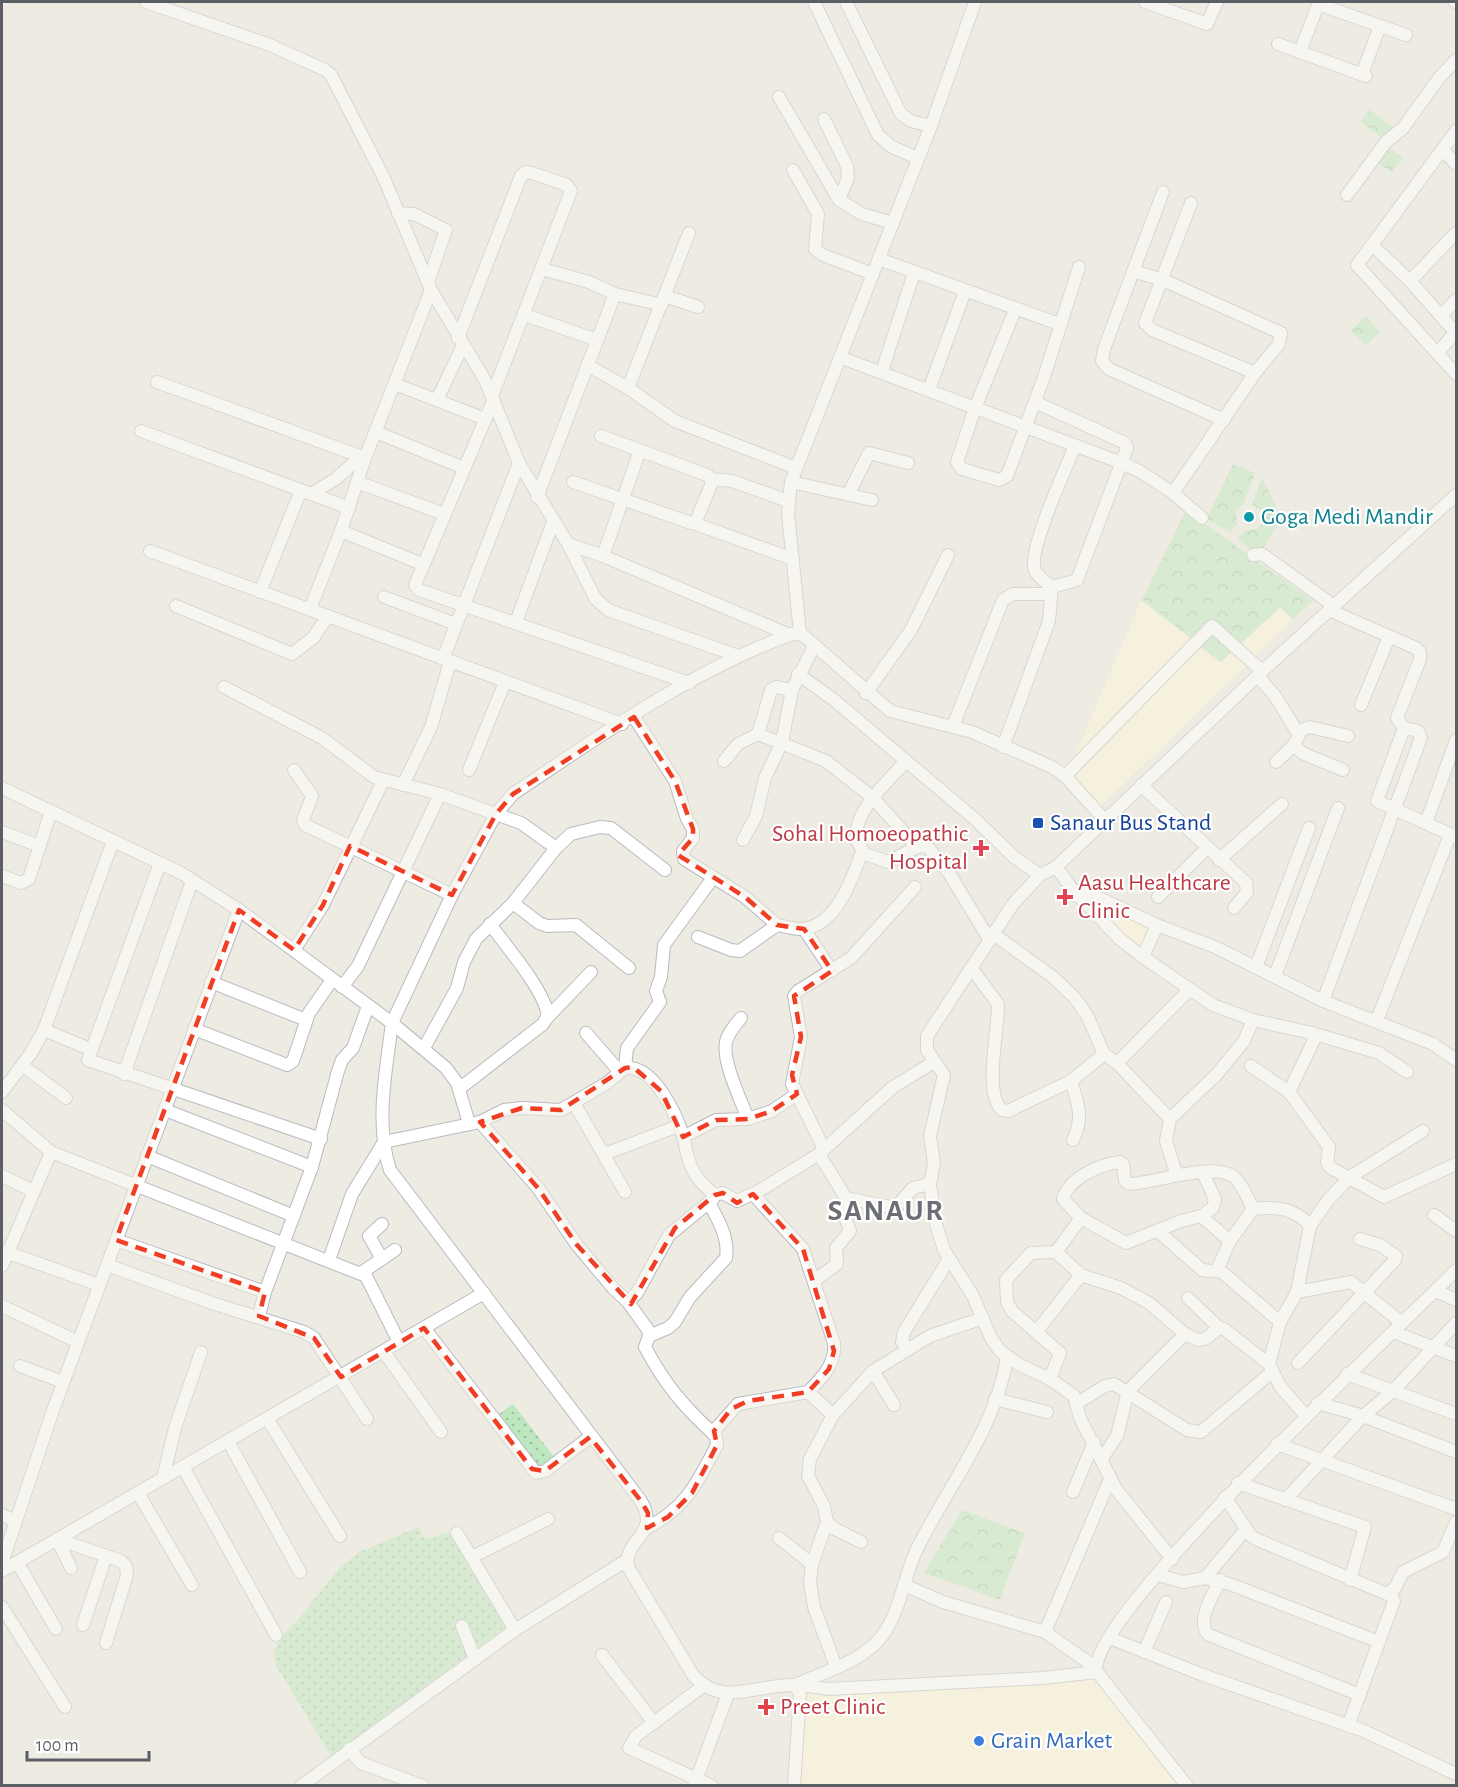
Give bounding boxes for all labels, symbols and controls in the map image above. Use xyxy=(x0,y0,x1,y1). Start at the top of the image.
place label: Goga Medi Mandir xyxy=(1261,505,1433,529)
marker: Goga Medi Mandir xyxy=(1242,510,1256,524)
place label: Sanaur Bus Stand xyxy=(1050,811,1212,835)
marker: Sanaur Bus Stand xyxy=(1031,816,1045,830)
place label: Sohal Homoeopathic Hospital xyxy=(772,822,968,874)
marker: Sohal Homoeopathic Hospital xyxy=(972,839,990,857)
place label: Aasu Healthcare Clinic xyxy=(1078,871,1231,923)
marker: Aasu Healthcare Clinic xyxy=(1056,888,1074,906)
district label: SANAUR xyxy=(828,1196,944,1226)
place label: Preet Clinic xyxy=(780,1695,885,1719)
marker: Preet Clinic xyxy=(757,1698,775,1716)
scale bar xyxy=(27,1724,148,1762)
place label: Grain Market xyxy=(991,1729,1113,1753)
marker: Grain Market xyxy=(972,1734,986,1748)
text: 100 m xyxy=(36,1737,79,1755)

